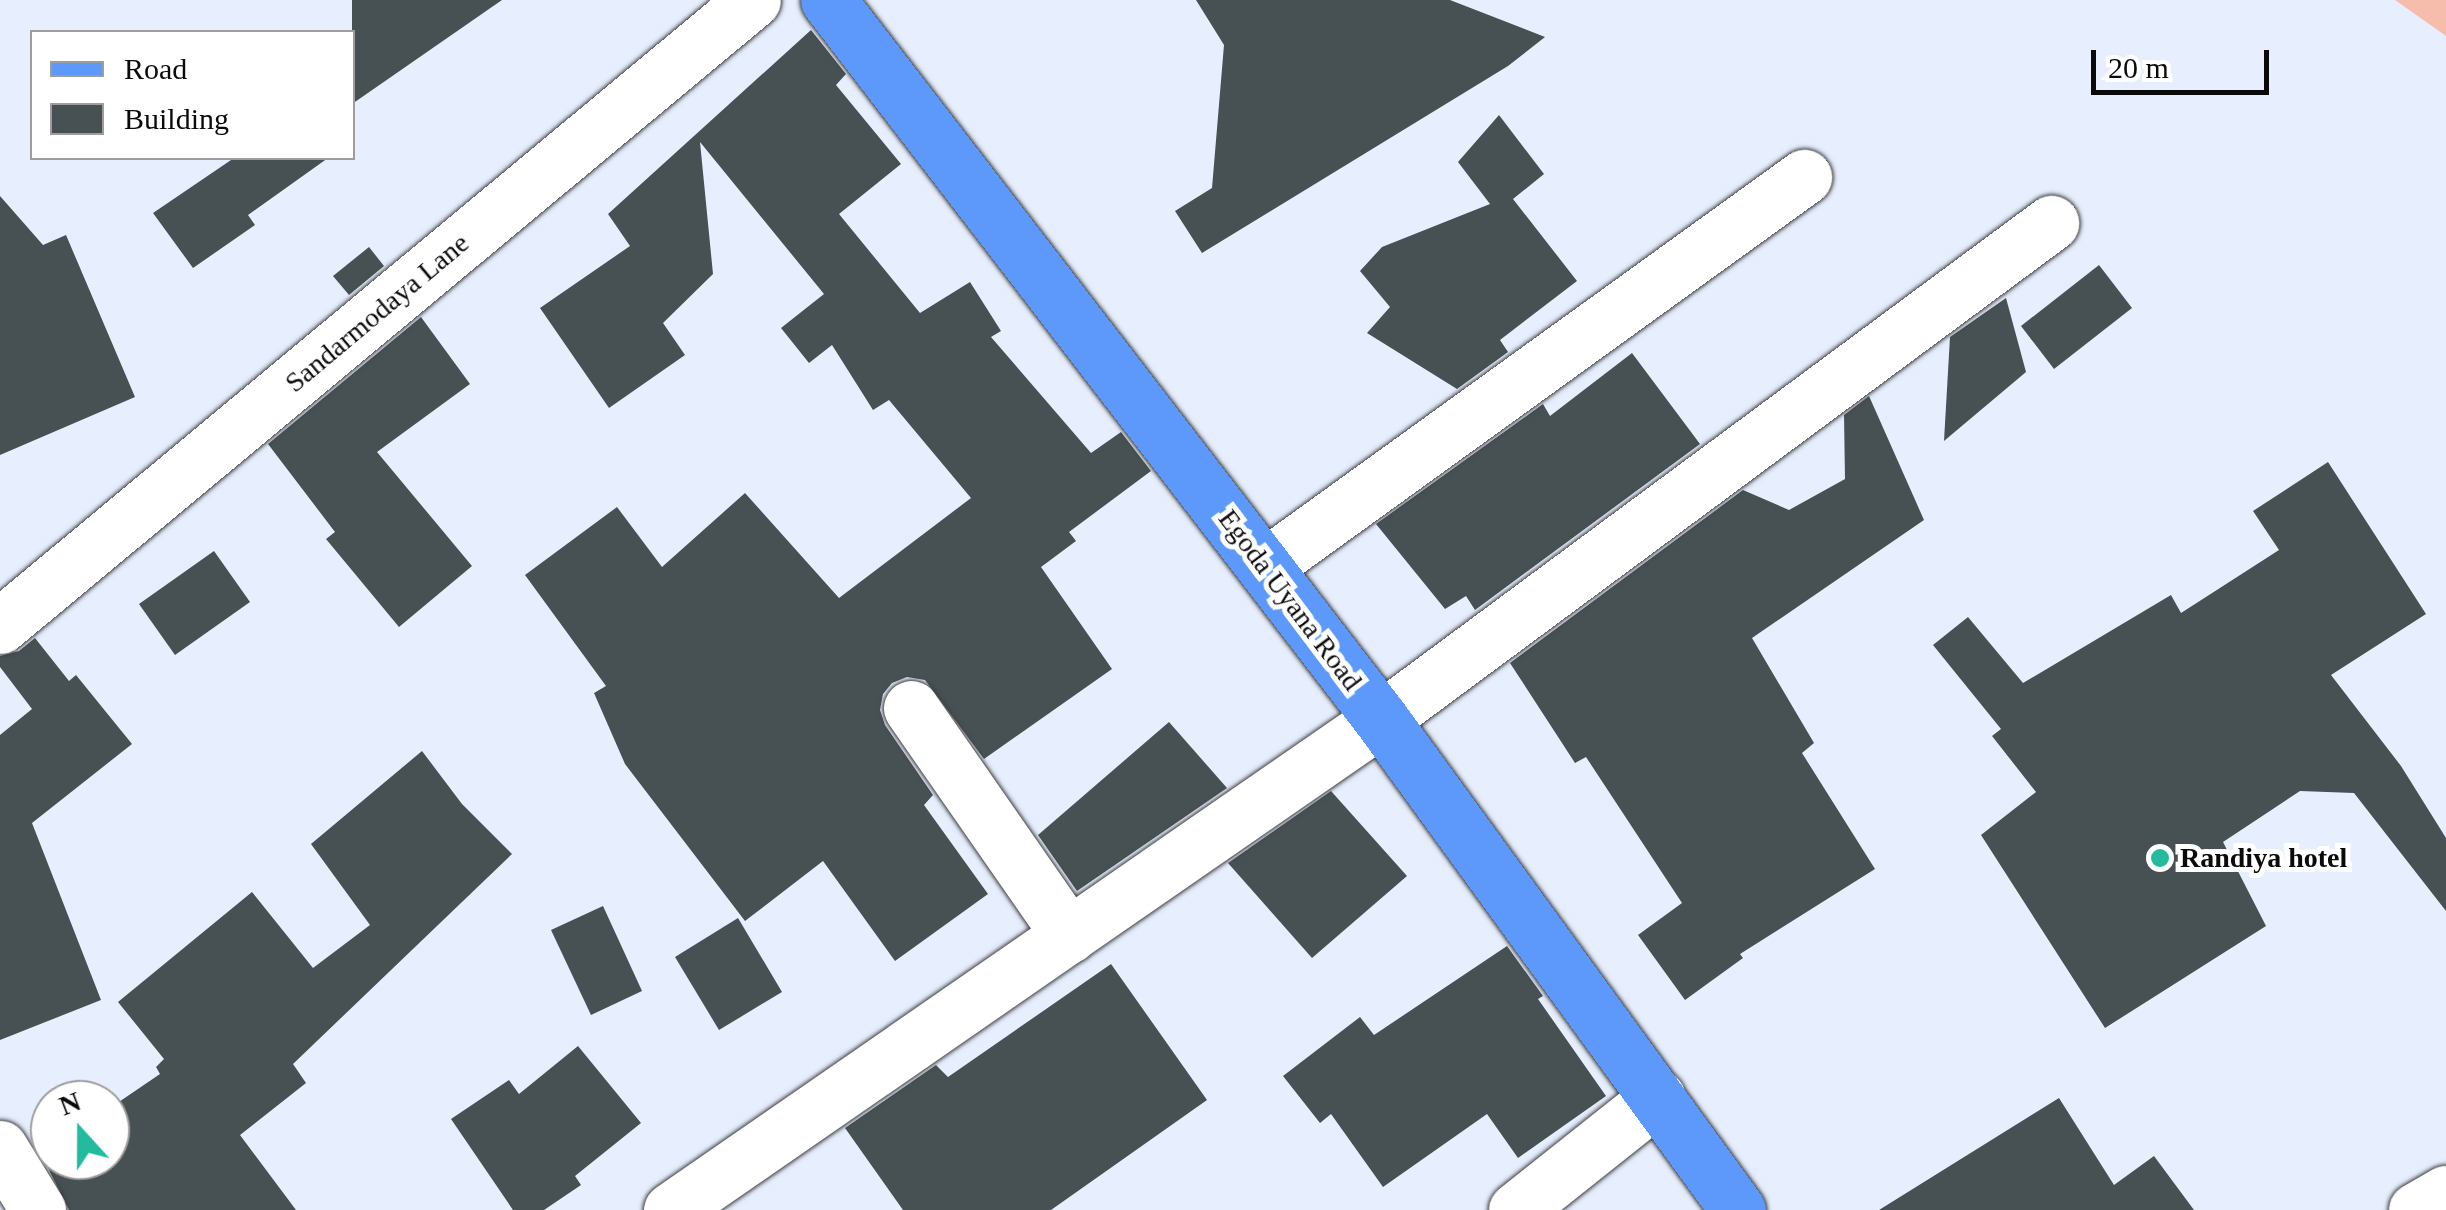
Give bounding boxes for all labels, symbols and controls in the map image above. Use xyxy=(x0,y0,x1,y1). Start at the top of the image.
legend xyxy=(30,30,355,160)
scale bar xyxy=(2096,30,2274,92)
text: 20 m xyxy=(2108,51,2169,84)
text: Road xyxy=(124,52,187,85)
text: Building xyxy=(124,102,229,135)
street label: Sandarmodaya Lane xyxy=(278,226,476,400)
street label: Egoda Uyana Road xyxy=(1211,503,1369,697)
place label: Randiya hotel xyxy=(2180,841,2347,875)
marker: Randiya hotel xyxy=(2149,847,2171,869)
north arrow xyxy=(30,1080,130,1180)
text: N xyxy=(55,1085,85,1121)

